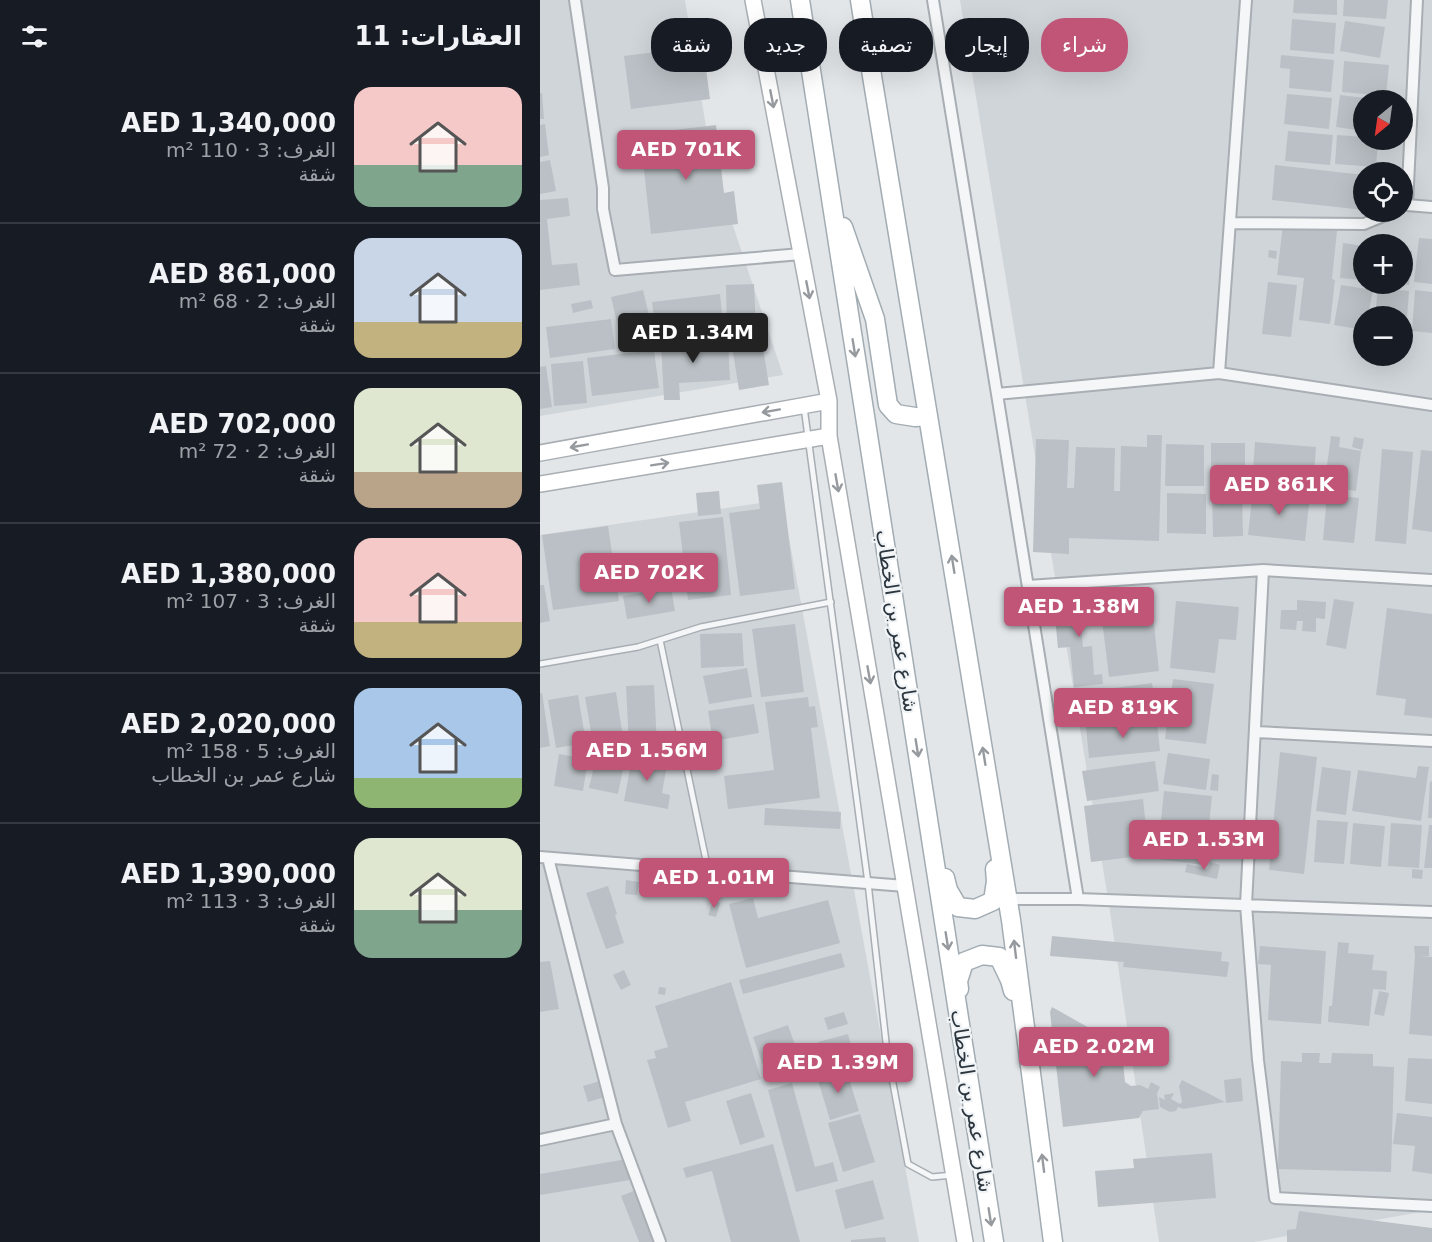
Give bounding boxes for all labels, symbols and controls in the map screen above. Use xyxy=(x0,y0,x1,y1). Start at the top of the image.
chip: شقة xyxy=(651,18,732,72)
chip: جديد xyxy=(744,18,827,72)
chip: تصفية xyxy=(839,18,933,72)
chip: إيجار xyxy=(945,18,1029,72)
chip: شراء xyxy=(1041,18,1128,72)
icon: filters xyxy=(18,20,51,53)
text: العقارات: 11 xyxy=(355,21,522,51)
one-way arrow xyxy=(767,88,778,108)
north arrow xyxy=(1353,90,1413,150)
map controls xyxy=(1353,90,1413,366)
text: AED 1,340,000 xyxy=(121,108,336,138)
icon: home xyxy=(402,111,474,183)
pin: AED 701K xyxy=(624,130,748,181)
text: AED 701K xyxy=(631,137,741,161)
text: الغرف: 3 · 110 m² xyxy=(166,138,336,162)
text: شقة xyxy=(298,162,336,186)
button: locate xyxy=(1353,162,1413,222)
button: + xyxy=(1353,234,1413,294)
text: AED 861,000 xyxy=(149,259,336,289)
icon: home xyxy=(402,262,474,334)
one-way arrow xyxy=(803,280,814,300)
text: الغرف: 2 · 68 m² xyxy=(179,289,336,313)
button: − xyxy=(1353,306,1413,366)
text: شقة xyxy=(298,313,336,337)
pin: AED 1.34M xyxy=(624,313,762,364)
text: AED 1.34M xyxy=(632,320,754,344)
one-way arrow xyxy=(848,338,859,358)
one-way arrow xyxy=(762,406,781,417)
text: AED 702,000 xyxy=(149,409,336,439)
icon: home xyxy=(402,412,474,484)
text: الغرف: 2 · 72 m² xyxy=(179,439,336,463)
one-way arrow xyxy=(570,441,590,452)
one-way arrow xyxy=(650,458,669,469)
text: شقة xyxy=(298,463,336,487)
pin: AED 861K xyxy=(1217,465,1341,516)
one-way arrow xyxy=(832,472,843,492)
text: AED 861K xyxy=(1224,472,1334,496)
street label: شارع عمر بن الخطاب xyxy=(871,528,923,714)
pin: AED 702K xyxy=(587,553,711,604)
one-way arrow xyxy=(947,555,958,574)
text: AED 1,380,000 xyxy=(121,559,336,589)
text: AED 702K xyxy=(594,560,704,584)
icon: home xyxy=(402,562,474,634)
pin: AED 1.38M xyxy=(1010,587,1148,638)
text: الغرف: 3 · 107 m² xyxy=(166,589,336,613)
text: AED 1.38M xyxy=(1018,594,1140,618)
text: شقة xyxy=(298,613,336,637)
one-way arrow xyxy=(864,665,875,684)
pin: AED 819K xyxy=(1061,688,1185,739)
text: AED 819K xyxy=(1068,695,1178,719)
text: AED 2,020,000 xyxy=(121,709,336,739)
icon: home xyxy=(402,712,474,784)
pin: AED 1.56M xyxy=(578,731,716,782)
text: AED 1.56M xyxy=(586,738,708,762)
one-way arrow xyxy=(911,738,922,758)
text: الغرف: 5 · 158 m² xyxy=(166,739,336,763)
one-way arrow xyxy=(979,747,990,767)
text: شارع عمر بن الخطاب xyxy=(151,763,336,787)
pin: AED 1.53M xyxy=(1135,820,1273,871)
text: AED 1.53M xyxy=(1143,827,1265,851)
pin: AED 1.01M xyxy=(645,858,783,909)
text: AED 1,390,000 xyxy=(121,859,336,889)
icon: home xyxy=(402,862,474,934)
text: AED 1.01M xyxy=(653,865,775,889)
text: الغرف: 3 · 113 m² xyxy=(166,889,336,913)
text: شقة xyxy=(298,913,336,937)
one-way arrow xyxy=(941,931,952,950)
one-way arrow xyxy=(1009,940,1020,959)
street label: شارع عمر بن الخطاب xyxy=(946,1008,998,1194)
pin: AED 2.02M xyxy=(1025,1027,1163,1078)
text: AED 2.02M xyxy=(1033,1034,1155,1058)
pin: AED 1.39M xyxy=(769,1043,907,1094)
text: AED 1.39M xyxy=(777,1050,899,1074)
one-way arrow xyxy=(1037,1154,1048,1174)
one-way arrow xyxy=(984,1206,995,1226)

